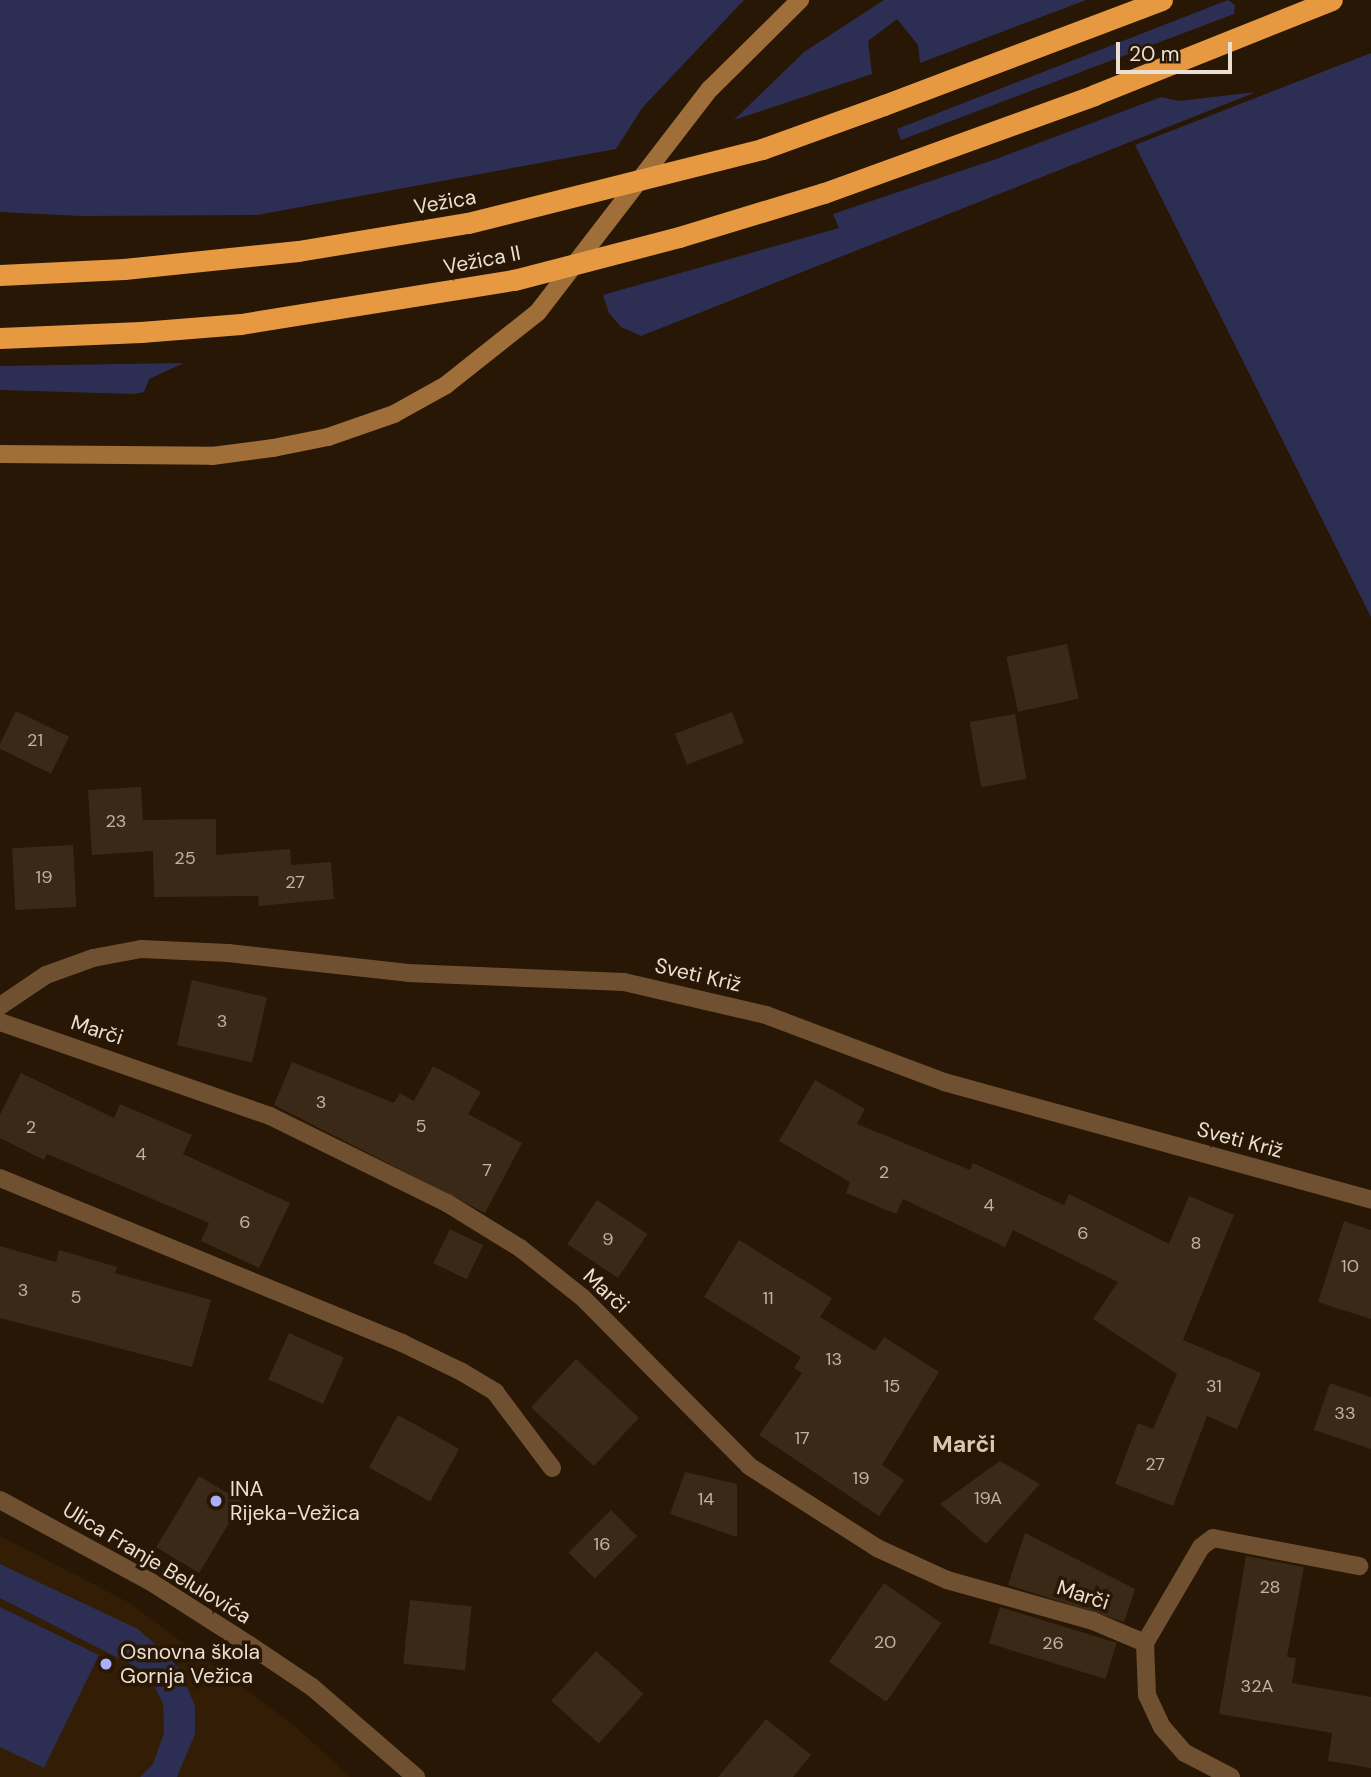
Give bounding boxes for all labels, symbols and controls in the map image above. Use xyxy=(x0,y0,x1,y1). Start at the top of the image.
scale bar xyxy=(1119,28,1234,72)
text: 20 m xyxy=(1129,40,1180,68)
street label: Vežica xyxy=(412,184,478,220)
street label: Vežica II xyxy=(441,240,523,280)
house number: 21 xyxy=(27,729,43,751)
house number: 23 xyxy=(105,810,127,832)
house number: 25 xyxy=(174,847,196,869)
house number: 19 xyxy=(36,866,52,888)
house number: 27 xyxy=(285,871,305,893)
street label: Sveti Križ xyxy=(652,953,744,997)
street label: Marči xyxy=(68,1010,126,1050)
house number: 3 xyxy=(217,1010,227,1032)
house number: 3 xyxy=(316,1091,326,1113)
house number: 5 xyxy=(416,1115,426,1137)
house number: 2 xyxy=(26,1116,36,1138)
street label: Sveti Križ xyxy=(1194,1116,1286,1164)
house number: 4 xyxy=(136,1143,146,1165)
house number: 7 xyxy=(482,1159,492,1181)
house number: 2 xyxy=(879,1161,889,1183)
house number: 4 xyxy=(984,1194,994,1216)
house number: 6 xyxy=(239,1211,251,1233)
house number: 6 xyxy=(1077,1222,1089,1244)
house number: 9 xyxy=(602,1228,614,1250)
house number: 8 xyxy=(1191,1232,1201,1254)
house number: 10 xyxy=(1341,1255,1359,1277)
street label: Marči xyxy=(578,1264,634,1318)
house number: 3 xyxy=(18,1279,28,1301)
house number: 5 xyxy=(71,1286,81,1308)
house number: 11 xyxy=(762,1287,774,1309)
house number: 13 xyxy=(826,1348,842,1370)
house number: 15 xyxy=(884,1375,900,1397)
house number: 31 xyxy=(1206,1375,1222,1397)
house number: 33 xyxy=(1334,1402,1356,1424)
house number: 17 xyxy=(794,1427,810,1449)
district label: Marči xyxy=(932,1430,996,1458)
house number: 27 xyxy=(1145,1453,1165,1475)
house number: 19 xyxy=(853,1467,869,1489)
place label: INA Rijeka-Vežica xyxy=(230,1476,360,1526)
house number: 19A xyxy=(974,1487,1002,1509)
house number: 14 xyxy=(698,1488,714,1510)
marker: INA Rijeka-Vežica xyxy=(208,1493,224,1509)
street label: Ulica Franje Belulovića xyxy=(58,1497,256,1629)
house number: 16 xyxy=(594,1533,610,1555)
street label: Marči xyxy=(1054,1575,1112,1615)
house number: 28 xyxy=(1259,1576,1281,1598)
house number: 20 xyxy=(874,1631,896,1653)
house number: 26 xyxy=(1042,1632,1064,1654)
place label: Osnovna škola Gornja Vežica xyxy=(120,1639,260,1689)
marker: Osnovna škola Gornja Vežica xyxy=(98,1656,114,1672)
house number: 32A xyxy=(1241,1675,1273,1697)

